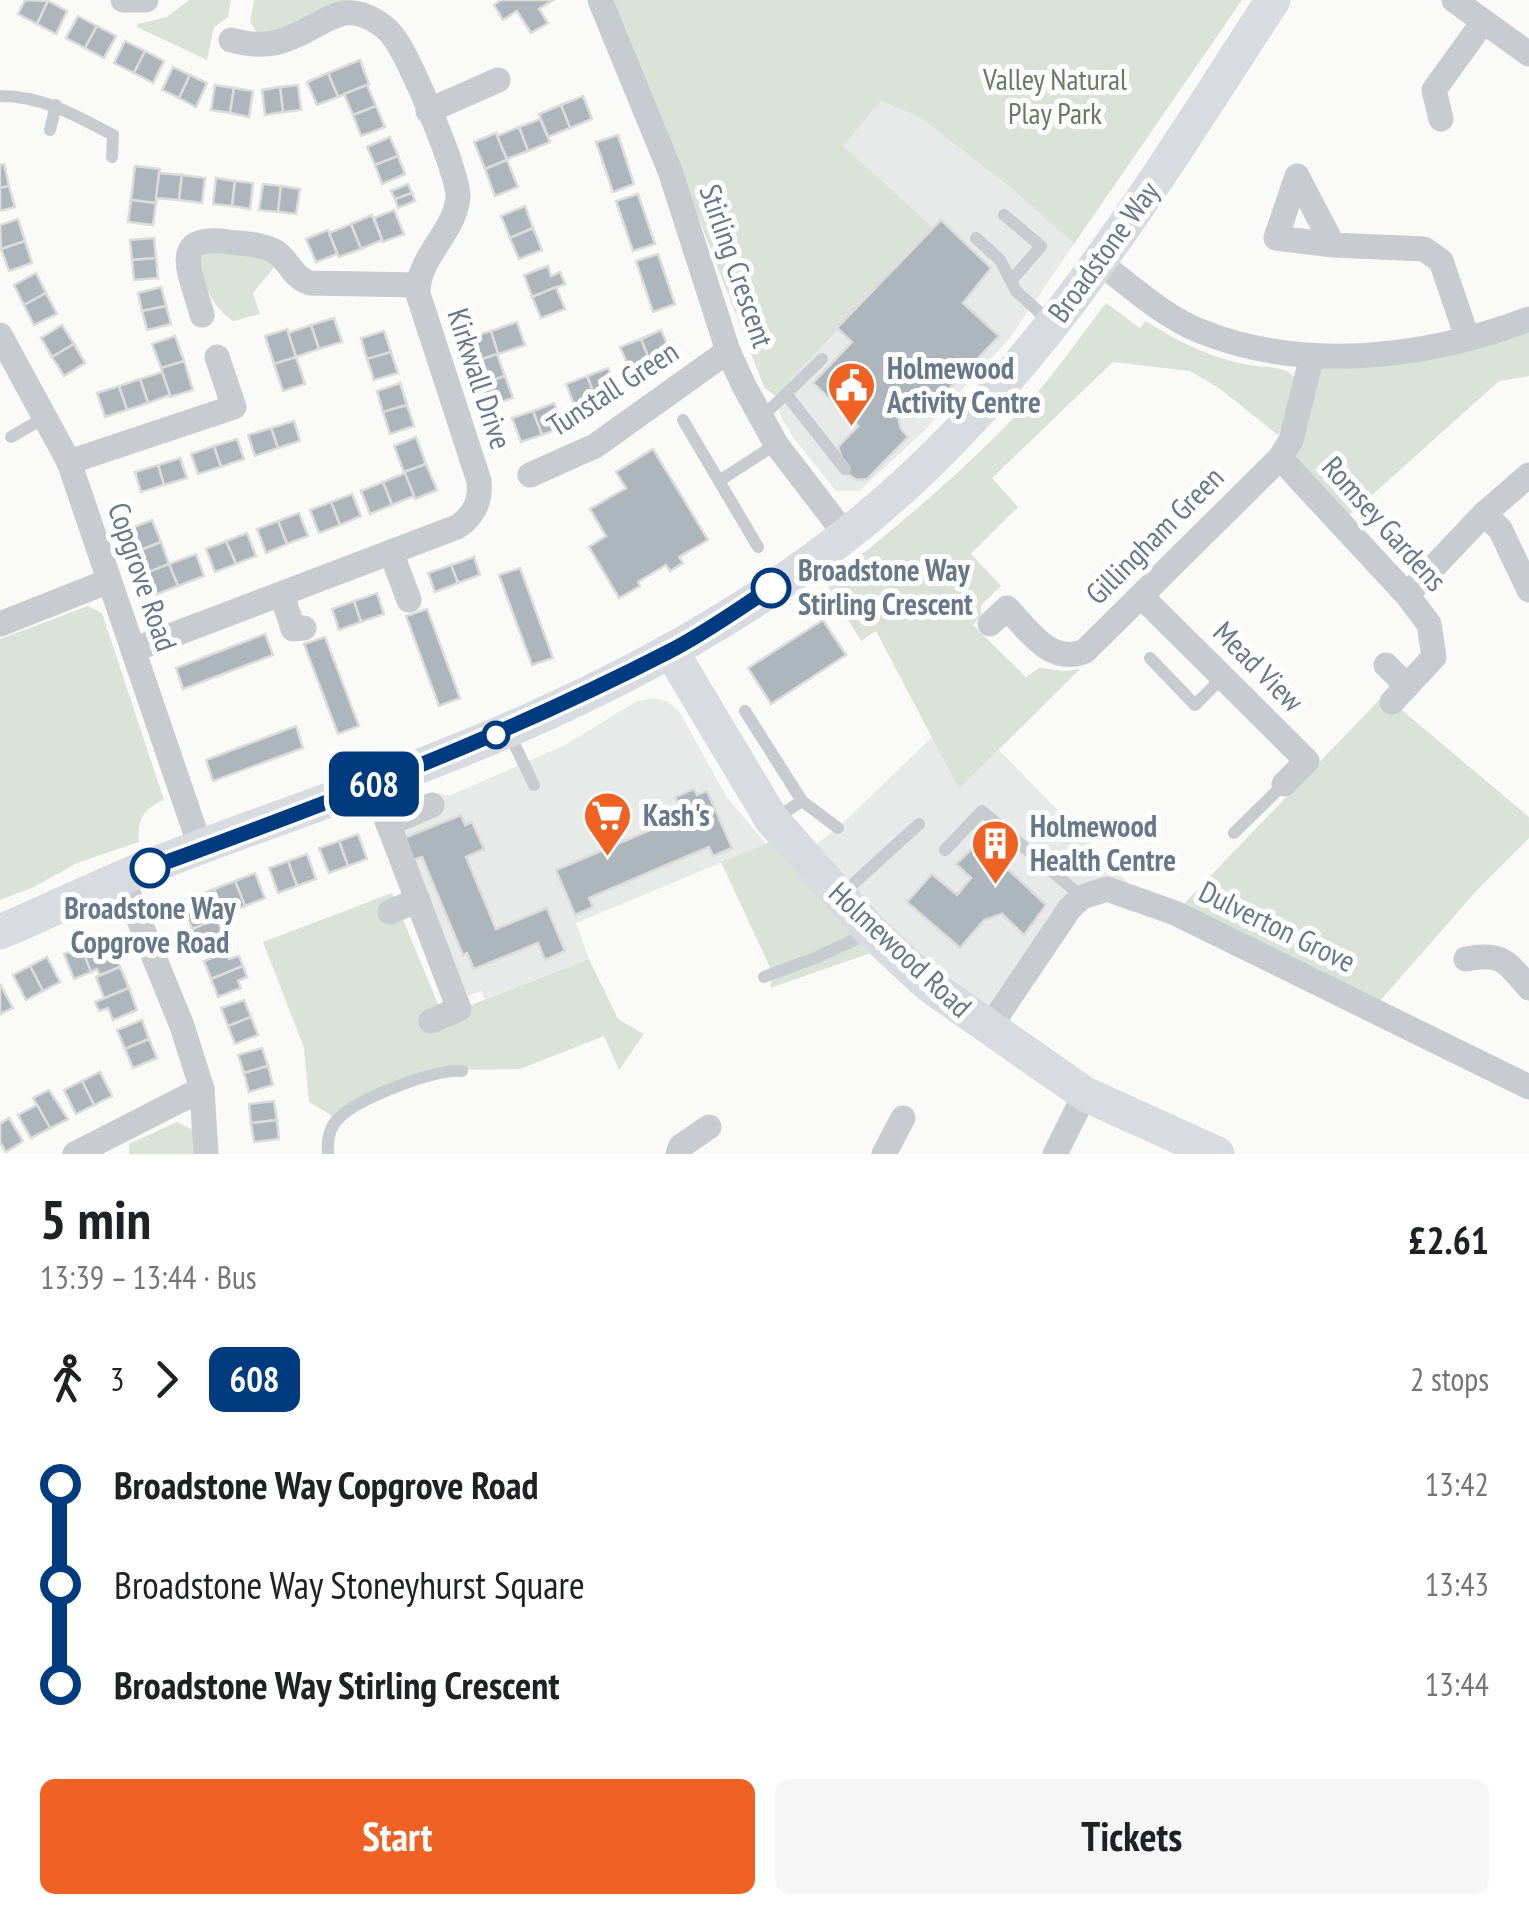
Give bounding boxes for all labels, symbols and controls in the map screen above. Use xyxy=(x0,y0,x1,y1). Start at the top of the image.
park label: Valley Natural Play Park xyxy=(982,59,1127,132)
street label: Broadstone Way xyxy=(1038,172,1168,329)
street label: Stirling Crescent xyxy=(691,179,784,353)
street label: Kirkwall Drive xyxy=(439,303,521,454)
street label: Tunstall Green xyxy=(539,331,685,445)
place label: Holmewood Activity Centre xyxy=(886,348,1041,421)
public building icon: Holmewood Activity Centre xyxy=(826,360,878,428)
street label: Romsey Gardens xyxy=(1314,447,1456,599)
street label: Gillingham Green xyxy=(1077,458,1231,612)
street label: Copgrove Road xyxy=(100,497,187,656)
place label: Broadstone Way Stirling Crescent xyxy=(798,550,973,623)
marker: Broadstone Way Stirling Crescent xyxy=(752,569,790,607)
street label: Mead View xyxy=(1206,612,1313,720)
unlabelled marker xyxy=(483,722,509,748)
line badge: 608 xyxy=(316,752,432,816)
text: 608 xyxy=(349,761,399,807)
supermarket icon: Kash's xyxy=(582,790,634,858)
place label: Kash's xyxy=(643,795,710,834)
place label: Holmewood Health Centre xyxy=(1030,806,1176,879)
building icon: Holmewood Health Centre xyxy=(969,818,1021,886)
marker: Broadstone Way Copgrove Road xyxy=(131,849,169,887)
street label: Dulverton Grove xyxy=(1193,871,1362,980)
street label: Holmewood Road xyxy=(821,873,981,1025)
place label: Broadstone Way Copgrove Road xyxy=(64,888,237,961)
text: 5 min xyxy=(40,1183,151,1254)
text: £2.61 xyxy=(1408,1215,1489,1264)
text: 13:39 – 13:44 · Bus xyxy=(40,1256,257,1298)
icon: walk xyxy=(40,1352,95,1407)
icon: forward xyxy=(139,1352,194,1407)
text: 608 xyxy=(229,1356,280,1402)
text: 3 xyxy=(110,1358,124,1400)
text: 2 stops xyxy=(1410,1358,1489,1400)
text: Broadstone Way Copgrove Road xyxy=(114,1460,538,1509)
text: 13:42 xyxy=(1425,1463,1489,1505)
text: Broadstone Way Stoneyhurst Square xyxy=(114,1560,585,1609)
text: 13:43 xyxy=(1425,1563,1489,1605)
text: Broadstone Way Stirling Crescent xyxy=(114,1660,559,1709)
text: 13:44 xyxy=(1425,1663,1489,1705)
button: Start xyxy=(40,1779,755,1894)
button: Tickets xyxy=(775,1779,1489,1894)

